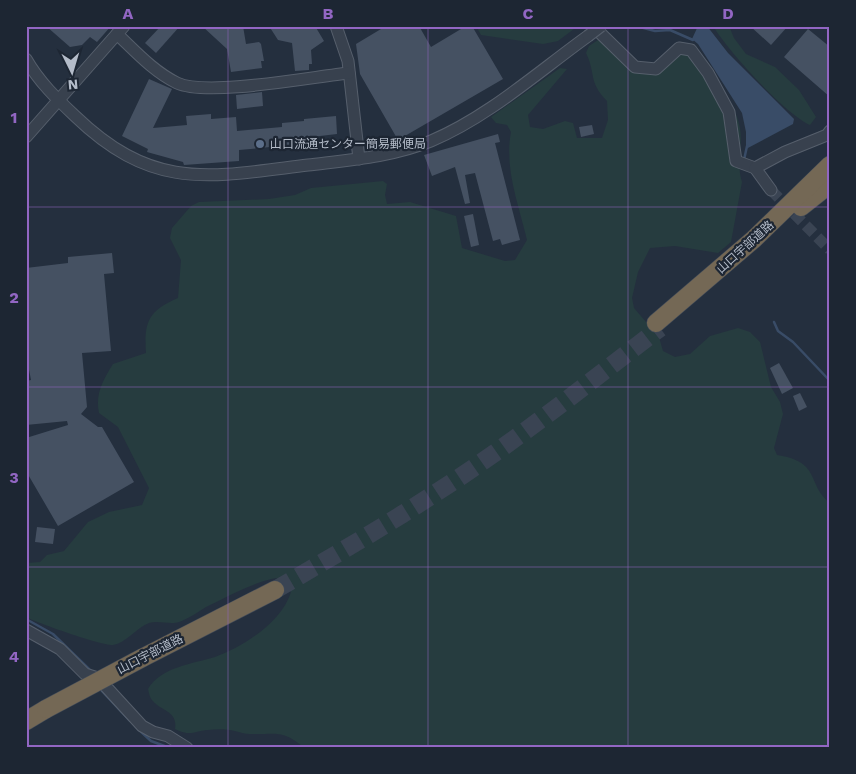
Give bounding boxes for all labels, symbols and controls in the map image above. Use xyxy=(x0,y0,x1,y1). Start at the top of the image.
text: A xyxy=(123,4,134,23)
text: B xyxy=(323,4,334,23)
text: C xyxy=(523,4,534,23)
text: D xyxy=(722,4,734,23)
north arrow xyxy=(48,48,98,98)
text: N xyxy=(67,77,79,93)
text: 1 xyxy=(11,108,17,127)
place label: 山口流通センター簡易郵便局 xyxy=(270,137,426,151)
marker: 山口流通センター簡易郵便局 xyxy=(254,138,266,150)
street label: 山口宇部道路 xyxy=(714,218,776,276)
text: 2 xyxy=(9,288,19,307)
text: 3 xyxy=(9,468,19,487)
street label: 山口宇部道路 xyxy=(115,631,185,677)
text: 4 xyxy=(9,647,19,666)

